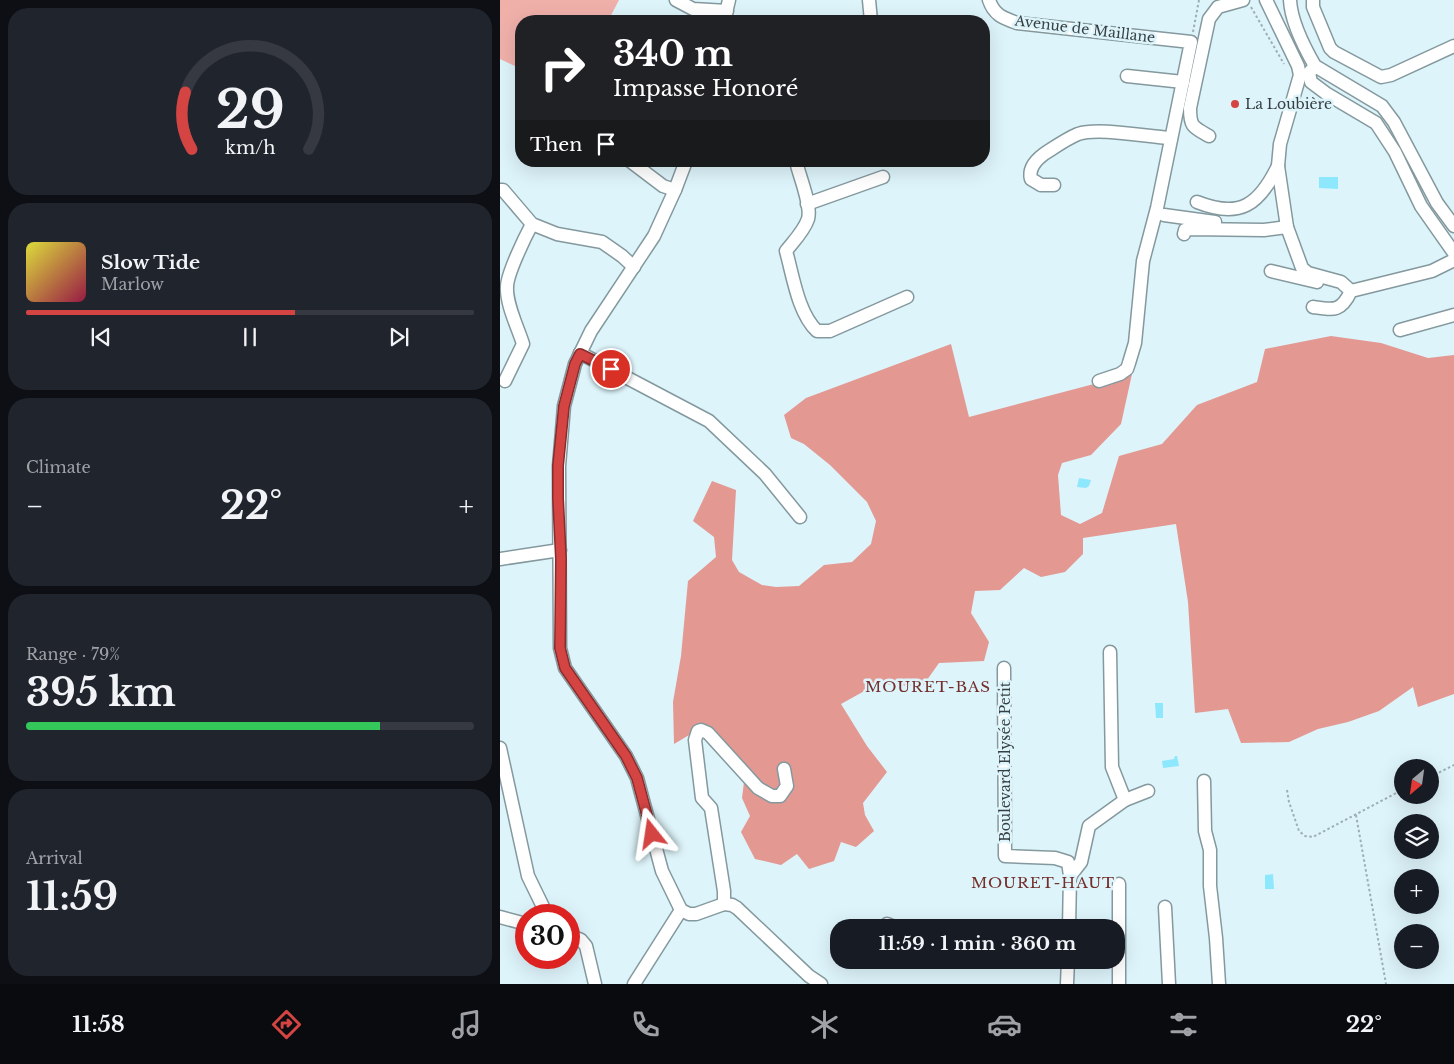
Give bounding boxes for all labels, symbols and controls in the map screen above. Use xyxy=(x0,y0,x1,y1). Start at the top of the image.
street label: Avenue de Maillane xyxy=(1013,11,1156,47)
text: 340 m xyxy=(613,32,733,75)
icon: right xyxy=(530,35,595,100)
text: Impasse Honoré xyxy=(613,75,798,102)
text: 29 xyxy=(216,78,284,142)
place label: La Loubière xyxy=(1245,95,1332,113)
marker: La Loubière xyxy=(1229,98,1241,110)
icon: arrive xyxy=(592,130,620,158)
text: Then xyxy=(530,133,582,156)
text: km/h xyxy=(225,137,275,159)
text: Slow Tide xyxy=(101,251,200,274)
text: Marlow xyxy=(101,274,164,294)
icon: previous xyxy=(87,323,115,351)
icon: pause xyxy=(236,323,264,351)
icon: next xyxy=(385,323,413,351)
pin xyxy=(590,348,632,390)
icon: arrive xyxy=(597,355,625,383)
text: Climate xyxy=(26,457,91,477)
text: 22° xyxy=(220,482,282,529)
text: − xyxy=(26,489,44,524)
text: + xyxy=(459,489,474,524)
text: Range · 79% xyxy=(26,644,120,664)
text: 395 km xyxy=(26,669,176,716)
district label: MOURET-BAS xyxy=(865,677,991,696)
street label: Boulevard Elysée Petit xyxy=(996,681,1014,842)
north arrow xyxy=(1394,759,1439,804)
map controls xyxy=(1394,759,1439,969)
position arrow xyxy=(625,807,677,859)
button: layers xyxy=(1394,814,1439,859)
text: Arrival xyxy=(26,848,83,868)
button: + xyxy=(1394,869,1439,914)
text: 11:59 xyxy=(26,873,118,920)
district label: MOURET-HAUT xyxy=(971,873,1115,892)
speed limit sign: 30 xyxy=(515,904,580,969)
button: − xyxy=(1394,924,1439,969)
text: 11:59 · 1 min · 360 m xyxy=(879,932,1076,955)
icon: directions xyxy=(269,1007,304,1042)
icon: music xyxy=(449,1007,484,1042)
icon: phone xyxy=(628,1007,663,1042)
icon: climate xyxy=(807,1007,842,1042)
icon: car xyxy=(987,1007,1022,1042)
icon: filters xyxy=(1166,1007,1201,1042)
text: 11:58 xyxy=(72,1011,125,1038)
text: 22° xyxy=(1346,1011,1382,1038)

